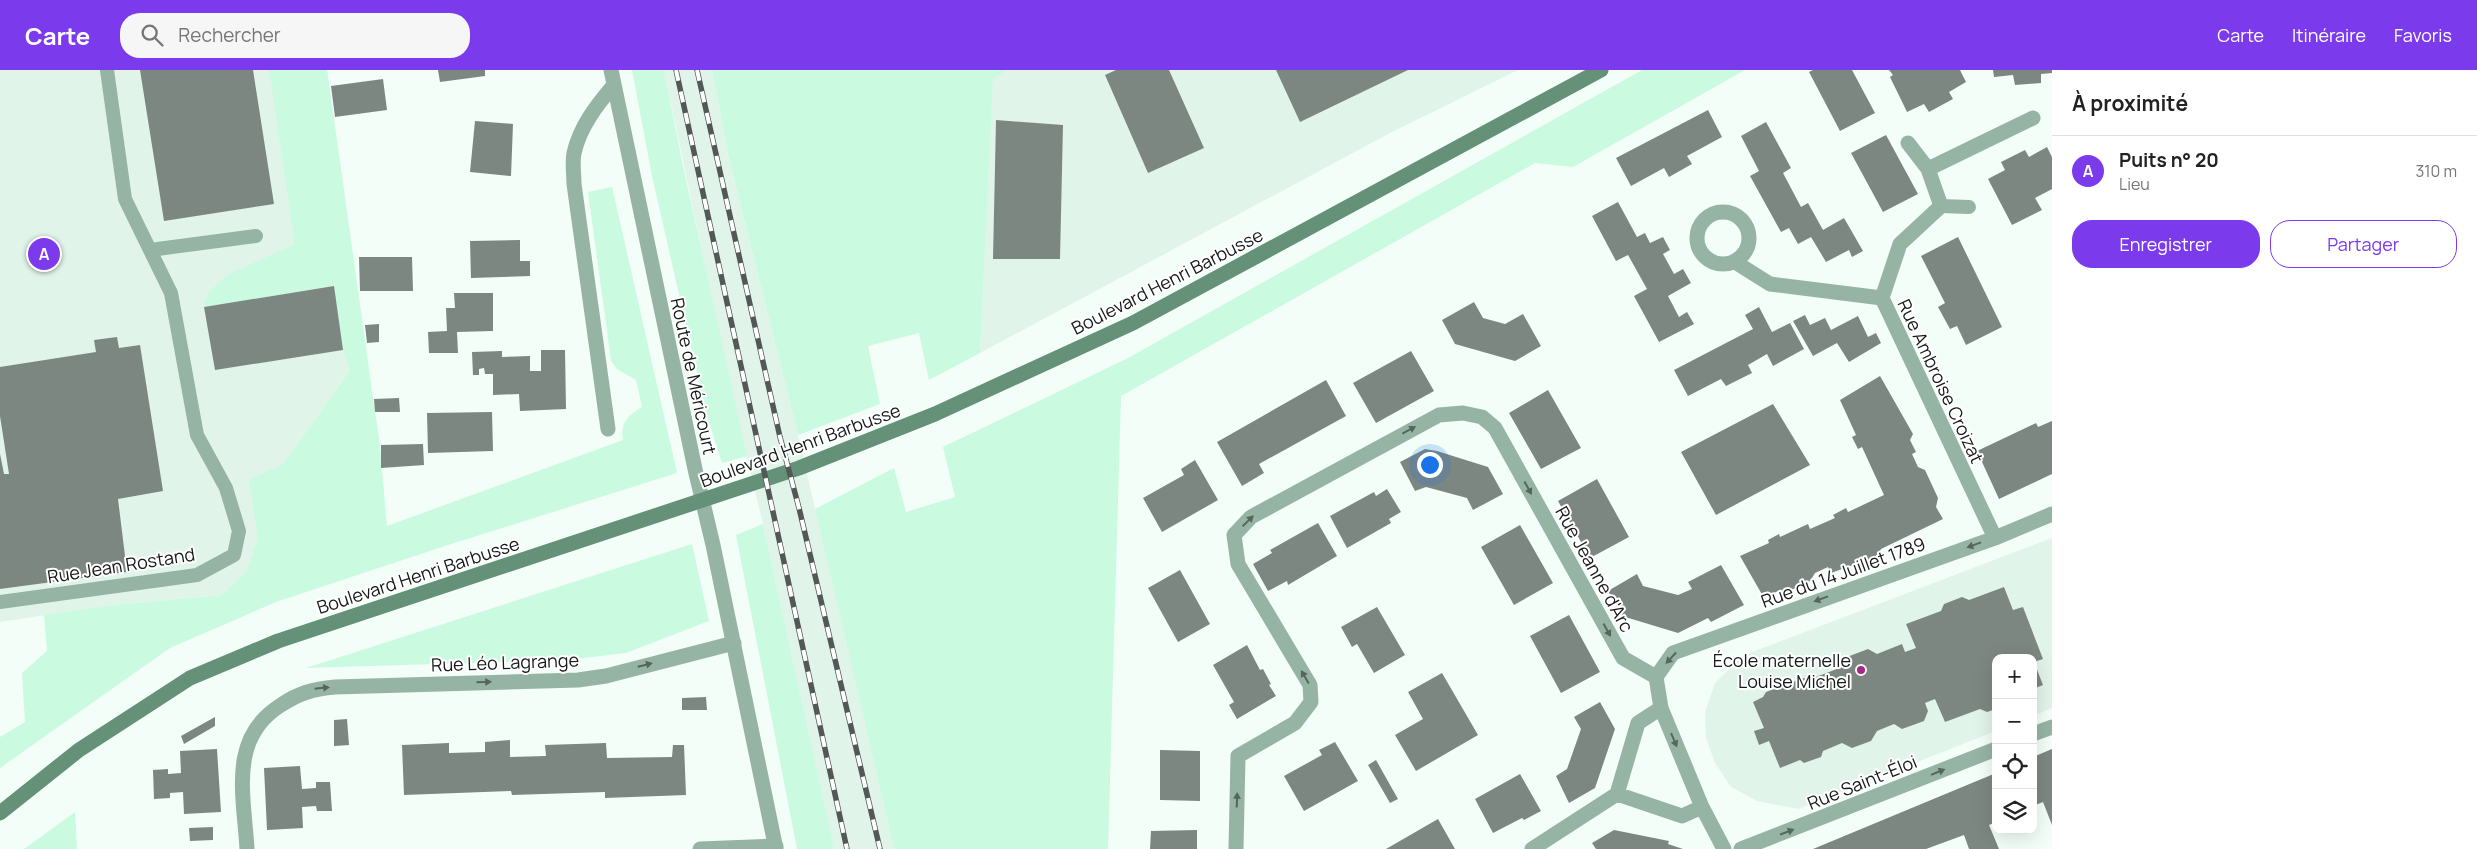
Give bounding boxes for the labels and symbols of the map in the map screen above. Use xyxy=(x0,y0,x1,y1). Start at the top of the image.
street label: Boulevard Henri Barbusse xyxy=(1067,222,1267,340)
pin: A xyxy=(28,235,60,273)
street label: Route de Méricourt xyxy=(666,295,722,457)
street label: Rue Ambroise Croizat xyxy=(1892,295,1990,467)
street label: Boulevard Henri Barbusse xyxy=(696,398,904,492)
one-way arrow xyxy=(1402,426,1417,434)
your location xyxy=(1417,452,1443,478)
one-way arrow xyxy=(1524,481,1533,495)
street label: Rue Jeanne d'Arc xyxy=(1550,502,1640,636)
one-way arrow xyxy=(1241,515,1253,527)
street label: Boulevard Henri Barbusse xyxy=(314,531,522,619)
street label: Rue du 14 Juillet 1789 xyxy=(1758,531,1928,613)
street label: Rue Jean Rostand xyxy=(46,541,196,589)
one-way arrow xyxy=(1967,542,1982,549)
one-way arrow xyxy=(1813,595,1828,603)
one-way arrow xyxy=(1603,623,1612,636)
street label: Rue Léo Lagrange xyxy=(431,647,579,677)
place label: École maternelle Louise Michel xyxy=(1713,648,1851,693)
one-way arrow xyxy=(1665,652,1677,664)
one-way arrow xyxy=(638,661,653,669)
marker: École maternelle Louise Michel xyxy=(1855,664,1867,676)
one-way arrow xyxy=(1301,670,1309,685)
one-way arrow xyxy=(477,678,493,686)
one-way arrow xyxy=(314,684,330,692)
one-way arrow xyxy=(1671,733,1679,747)
street label: Rue Saint-Éloi xyxy=(1804,749,1920,815)
one-way arrow xyxy=(1931,768,1946,776)
one-way arrow xyxy=(1233,792,1241,808)
one-way arrow xyxy=(1780,828,1795,836)

